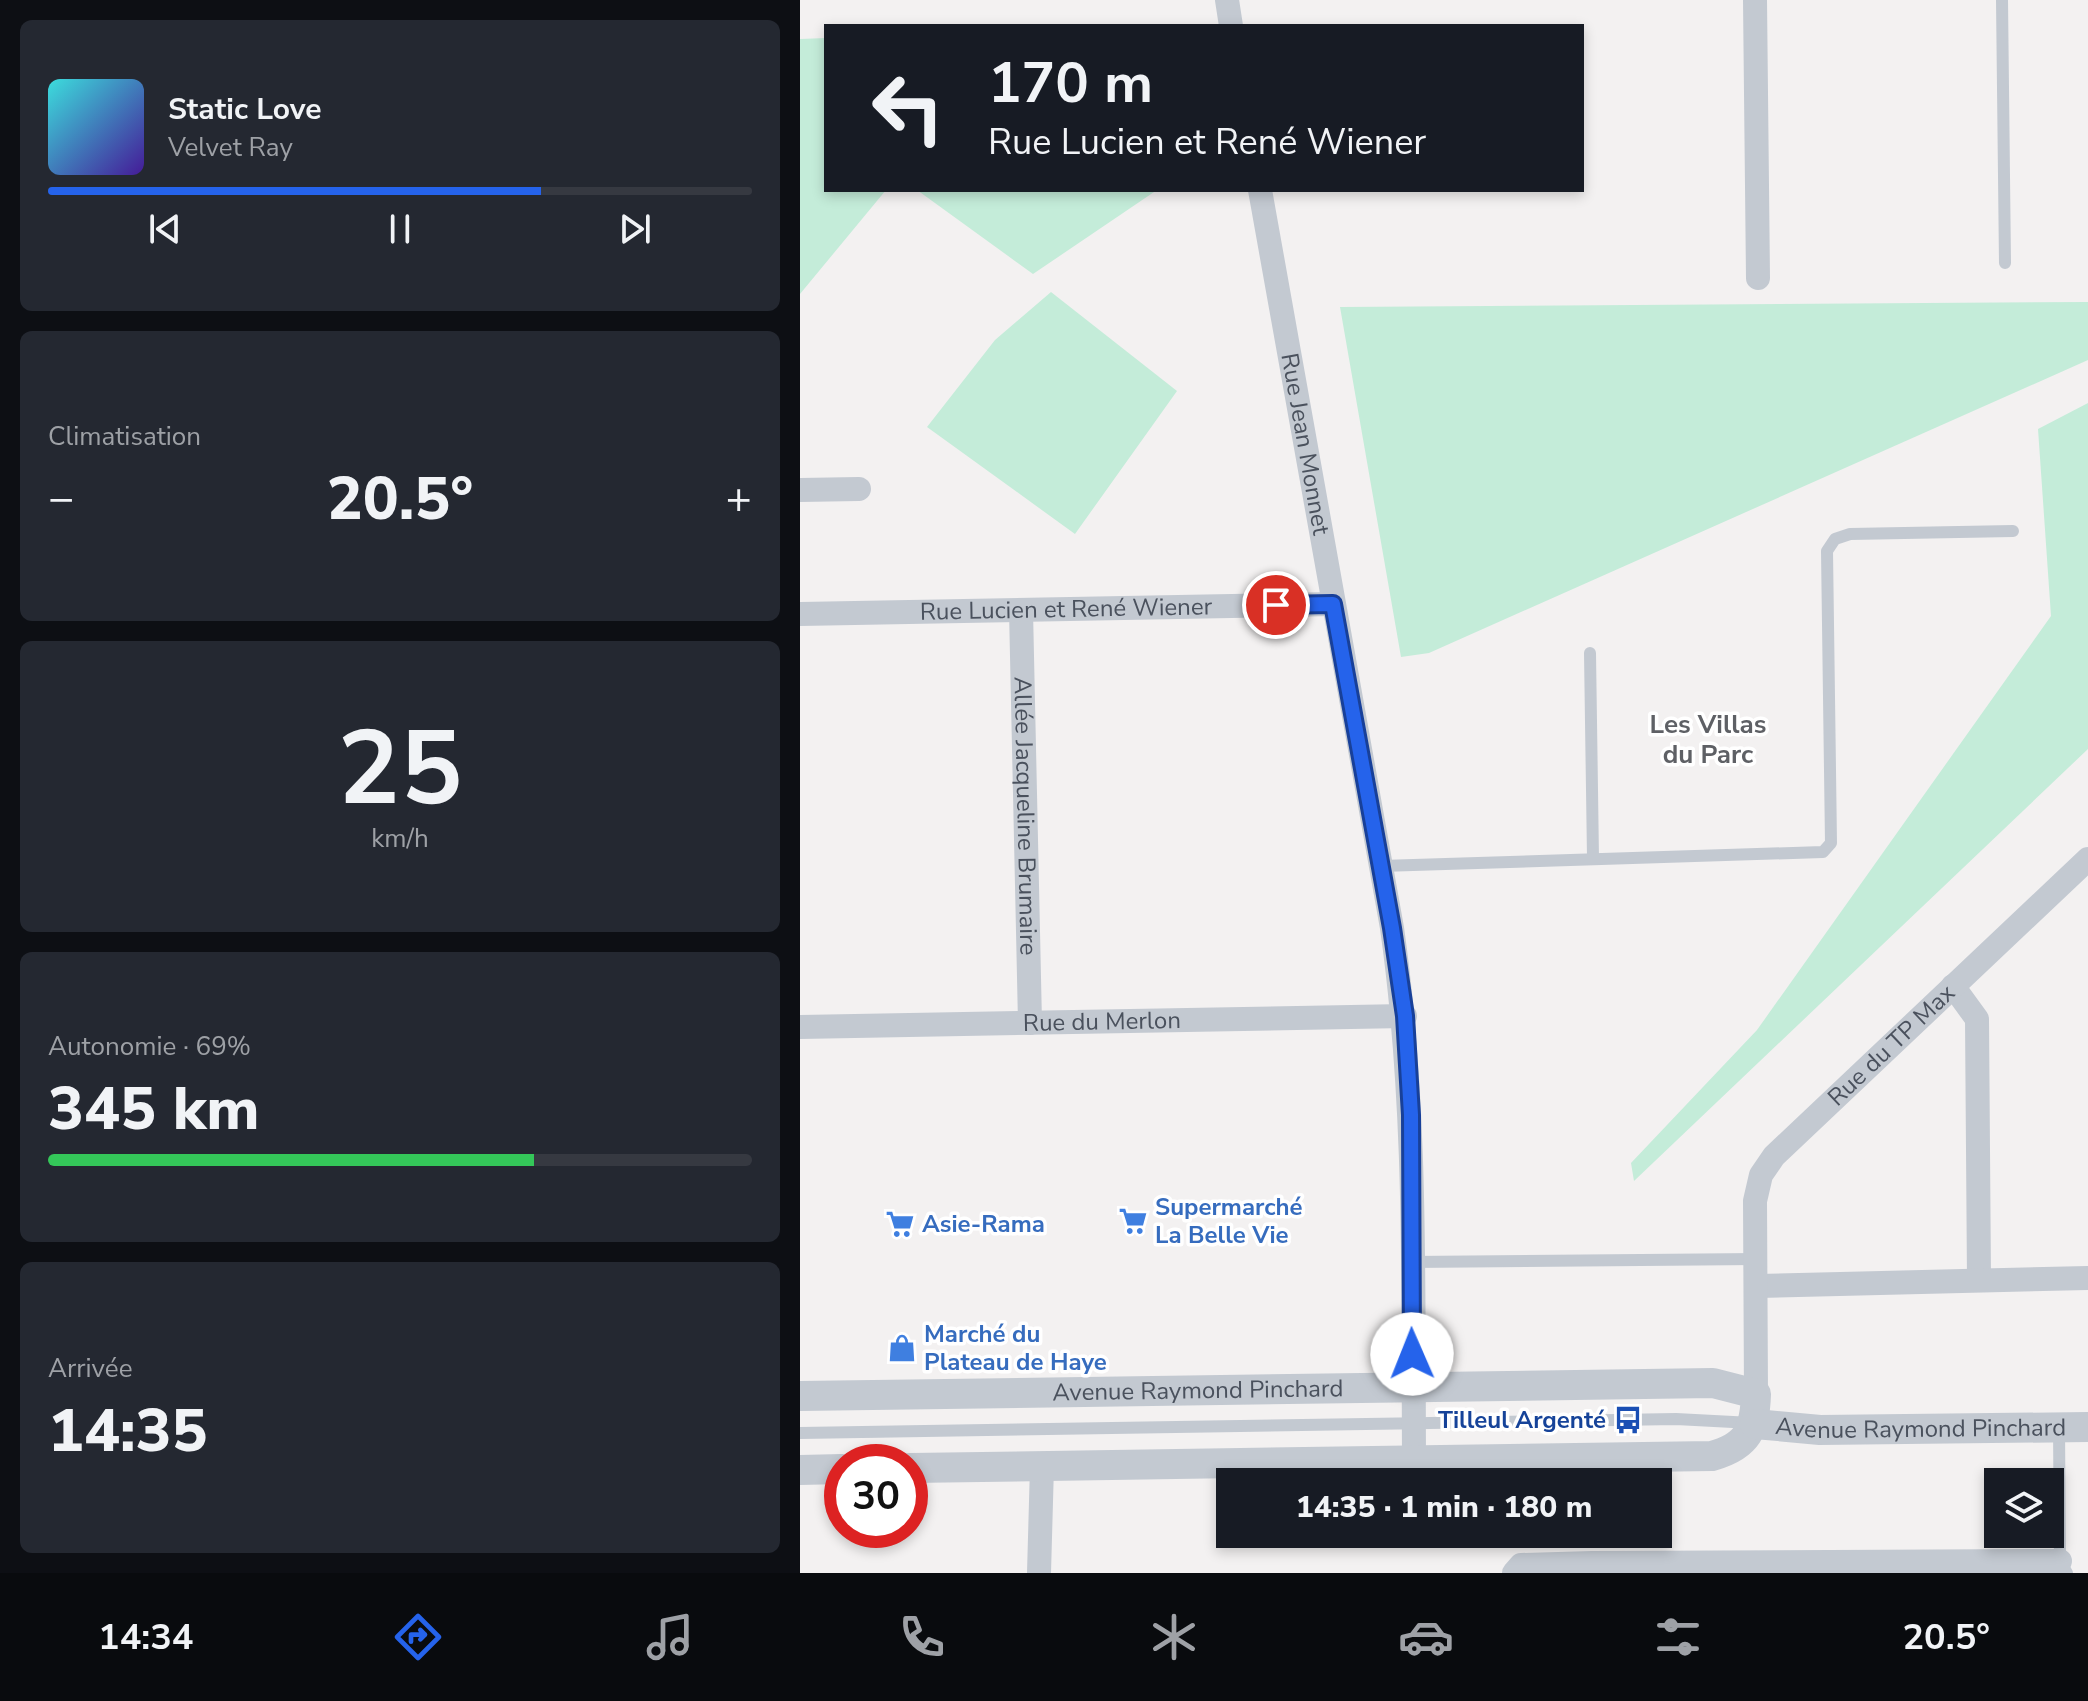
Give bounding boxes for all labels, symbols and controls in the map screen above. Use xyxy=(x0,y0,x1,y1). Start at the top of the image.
text: 170 m xyxy=(988,45,1153,122)
icon: left xyxy=(856,56,960,160)
text: Static Love xyxy=(168,89,322,130)
text: Rue Lucien et René Wiener xyxy=(988,118,1426,167)
text: Velvet Ray xyxy=(168,130,293,165)
icon: previous xyxy=(143,207,187,251)
icon: pause xyxy=(378,207,422,251)
icon: next xyxy=(613,207,657,251)
street label: Rue Jean Monnet xyxy=(1273,351,1337,538)
text: Climatisation xyxy=(48,419,201,454)
text: 20.5° xyxy=(327,458,473,540)
text: − xyxy=(48,469,74,529)
text: + xyxy=(726,469,752,529)
pin xyxy=(1242,571,1310,639)
icon: arrive xyxy=(1254,583,1298,627)
street label: Rue Lucien et René Wiener xyxy=(919,590,1213,628)
street label: Allée Jacqueline Brumaire xyxy=(1006,676,1045,956)
text: 25 xyxy=(338,698,462,840)
district label: Les Villas du Parc xyxy=(1650,707,1766,772)
text: km/h xyxy=(371,821,429,856)
street label: Rue du TP Max xyxy=(1821,977,1962,1113)
street label: Rue du Merlon xyxy=(1023,1004,1181,1039)
text: Autonomie · 69% xyxy=(48,1029,251,1064)
text: 345 km xyxy=(48,1068,260,1150)
place label: Supermarché La Belle Vie xyxy=(1155,1191,1303,1251)
supermarket icon: Supermarché La Belle Vie xyxy=(1118,1206,1148,1236)
place label: Asie-Rama xyxy=(922,1208,1045,1240)
supermarket icon: Asie-Rama xyxy=(885,1209,915,1239)
position arrow xyxy=(1370,1312,1454,1396)
place label: Marché du Plateau de Haye xyxy=(924,1318,1107,1378)
shop icon: Marché du Plateau de Haye xyxy=(887,1333,917,1363)
text: Arrivée xyxy=(48,1351,132,1386)
street label: Avenue Raymond Pinchard xyxy=(1052,1372,1344,1408)
text: 14:35 xyxy=(48,1390,208,1472)
place label: Tilleul Argenté xyxy=(1438,1404,1606,1436)
bus stop icon: Tilleul Argenté xyxy=(1613,1405,1643,1435)
street label: Avenue Raymond Pinchard xyxy=(1774,1410,2066,1446)
speed limit sign: 30 xyxy=(824,1444,928,1548)
map controls xyxy=(1984,1468,2064,1548)
button: layers xyxy=(1984,1468,2064,1548)
text: 14:35 · 1 min · 180 m xyxy=(1296,1487,1592,1528)
icon: directions xyxy=(390,1609,446,1665)
icon: music xyxy=(642,1609,698,1665)
icon: phone xyxy=(894,1609,950,1665)
icon: climate xyxy=(1146,1609,1202,1665)
icon: car xyxy=(1398,1609,1454,1665)
icon: filters xyxy=(1650,1609,1706,1665)
text: 14:34 xyxy=(98,1613,193,1662)
text: 20.5° xyxy=(1903,1613,1990,1662)

